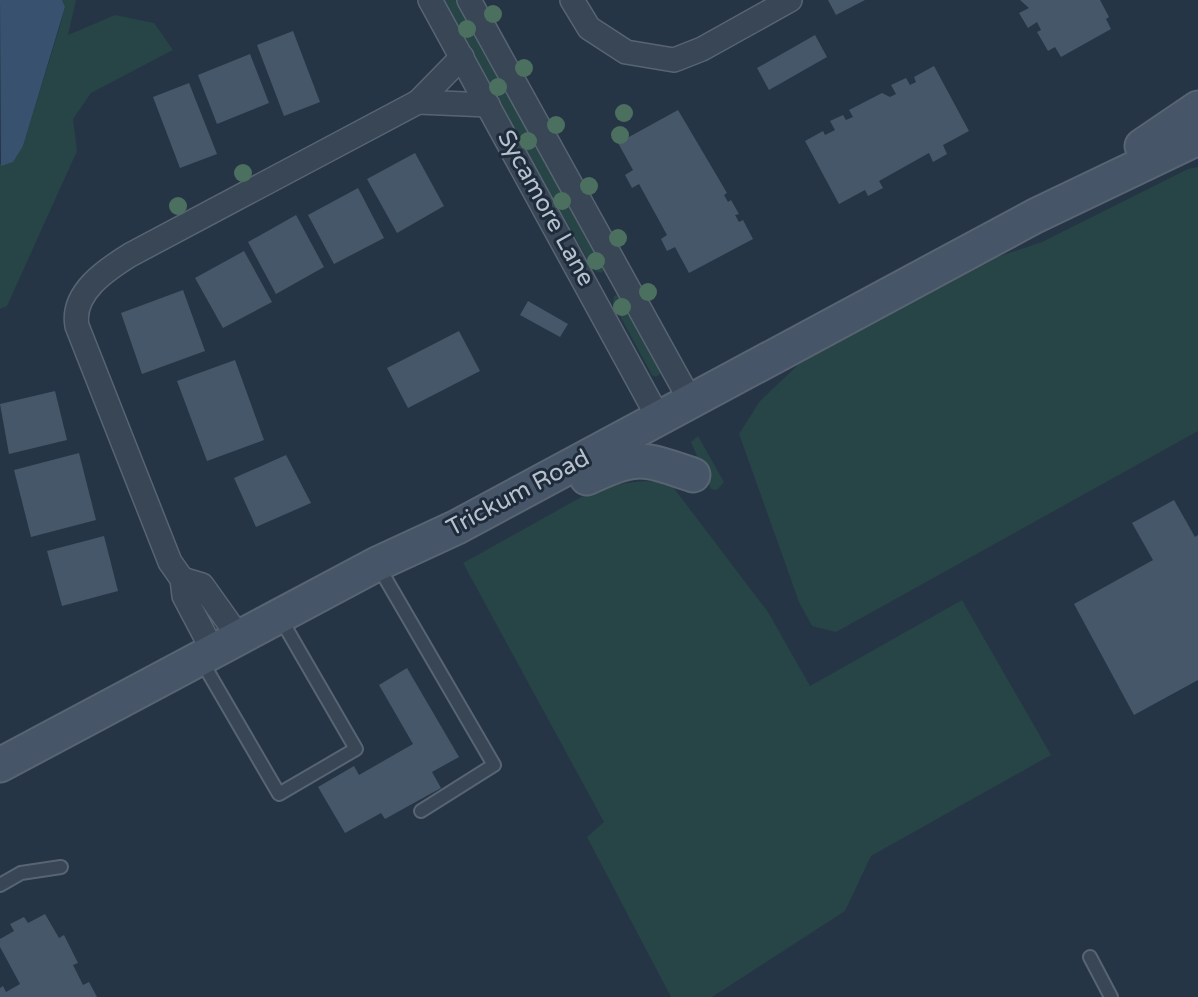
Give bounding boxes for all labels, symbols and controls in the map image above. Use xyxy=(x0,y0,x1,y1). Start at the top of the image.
street label: Sycamore Lane xyxy=(491,125,601,291)
street label: Trickum Road xyxy=(442,443,594,543)

